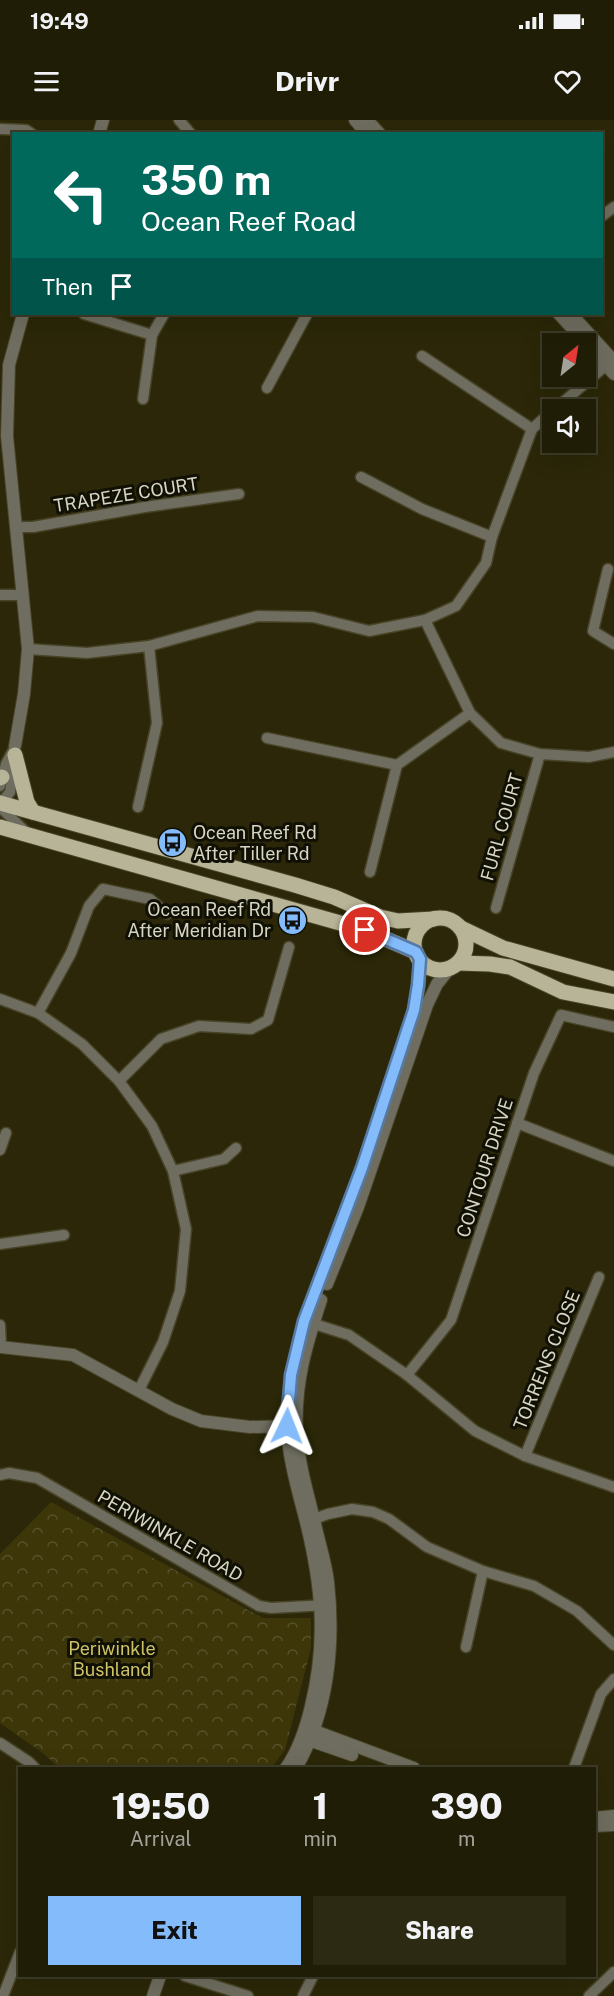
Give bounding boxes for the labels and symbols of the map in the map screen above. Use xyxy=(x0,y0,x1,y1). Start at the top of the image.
north arrow xyxy=(542,333,596,387)
street label: TRAPEZE COURT xyxy=(52,473,200,516)
street label: FURL COURT xyxy=(476,770,527,883)
place label: Ocean Reef Rd After Tiller Rd xyxy=(193,822,317,864)
bus stop icon: Ocean Reef Rd After Tiller Rd xyxy=(156,827,188,859)
place label: Ocean Reef Rd After Meridian Dr xyxy=(127,899,271,941)
bus stop icon: Ocean Reef Rd After Meridian Dr xyxy=(276,904,308,936)
pin xyxy=(339,904,390,955)
street label: CONTOUR DRIVE xyxy=(452,1096,517,1240)
street label: TORRENS CLOSE xyxy=(509,1287,584,1432)
position arrow xyxy=(255,1394,319,1458)
street label: PERIWINKLE ROAD xyxy=(94,1485,246,1586)
park label: Periwinkle Bushland xyxy=(68,1638,156,1680)

